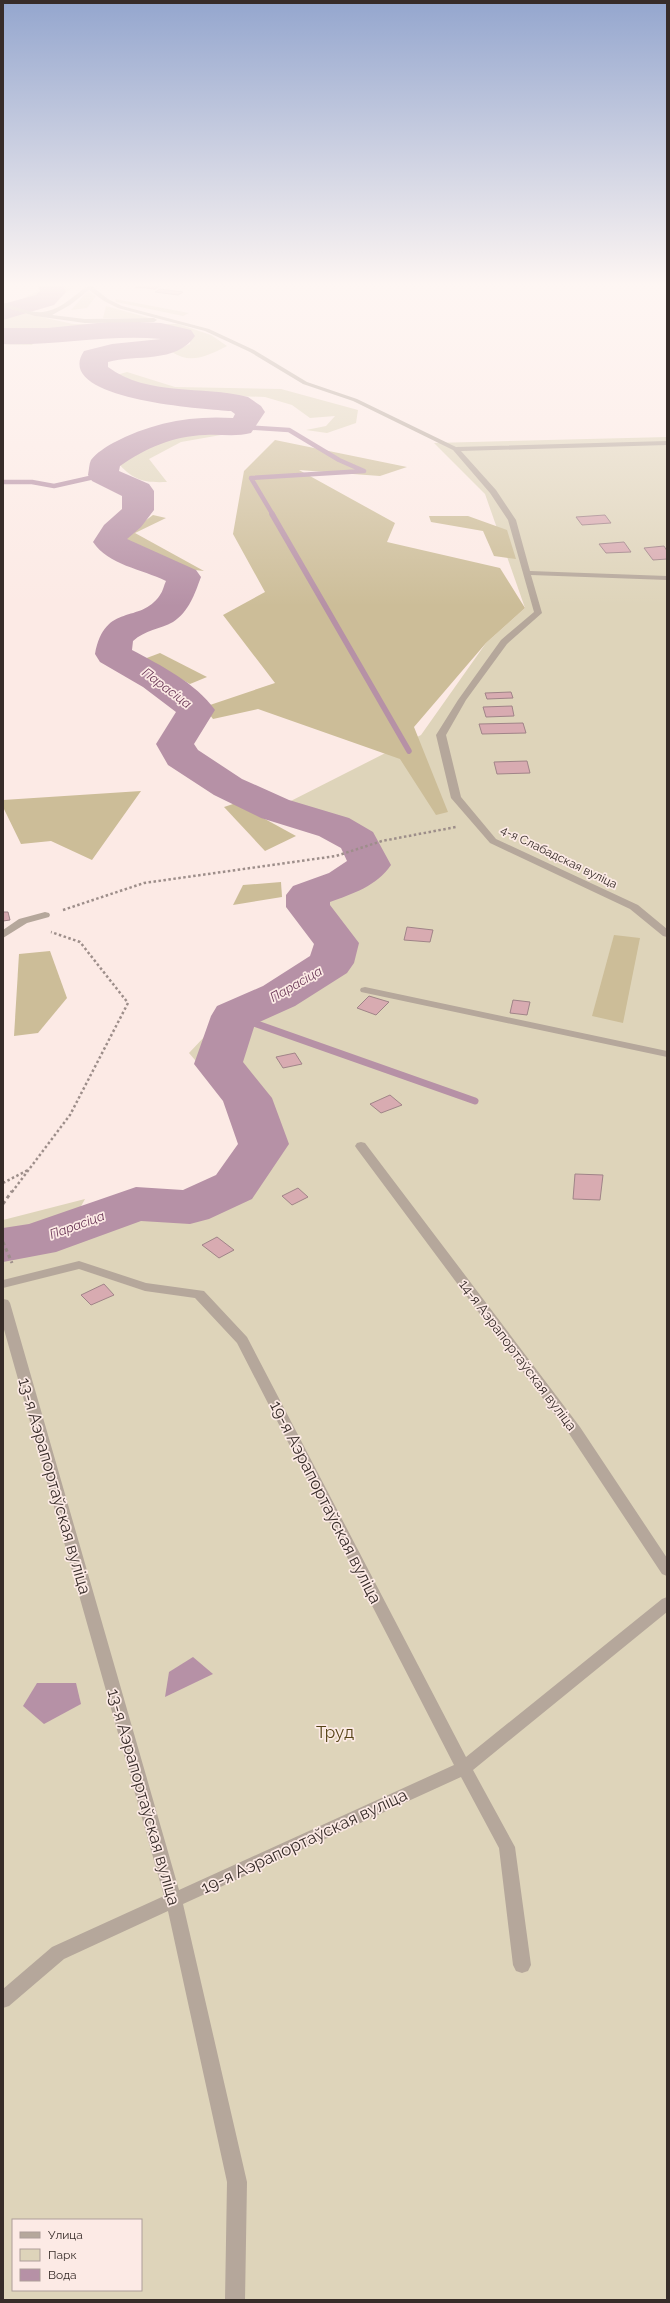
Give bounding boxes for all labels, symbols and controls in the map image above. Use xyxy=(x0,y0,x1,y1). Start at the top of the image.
water label: Парасіца xyxy=(139,665,195,711)
street label: 4-я Слабадская вуліца xyxy=(499,823,619,891)
water label: Парасіца xyxy=(267,963,325,1005)
water label: Парасіца xyxy=(47,1208,107,1242)
street label: 14-я Аэрапортаўская вуліца xyxy=(456,1276,580,1434)
street label: 13-я Аэрапортаўская вуліца xyxy=(14,1375,96,1597)
street label: 19-я Аэрапортаўская вуліца xyxy=(266,1397,386,1607)
street label: 13-я Аэрапортаўская вуліца xyxy=(103,1686,185,1908)
park label: Труд xyxy=(316,1722,354,1742)
street label: 19-я Аэрапортаўская вуліца xyxy=(198,1784,410,1898)
legend xyxy=(12,2219,142,2291)
text: Улица xyxy=(48,2228,83,2242)
text: Парк xyxy=(48,2248,77,2262)
text: Вода xyxy=(48,2268,77,2282)

